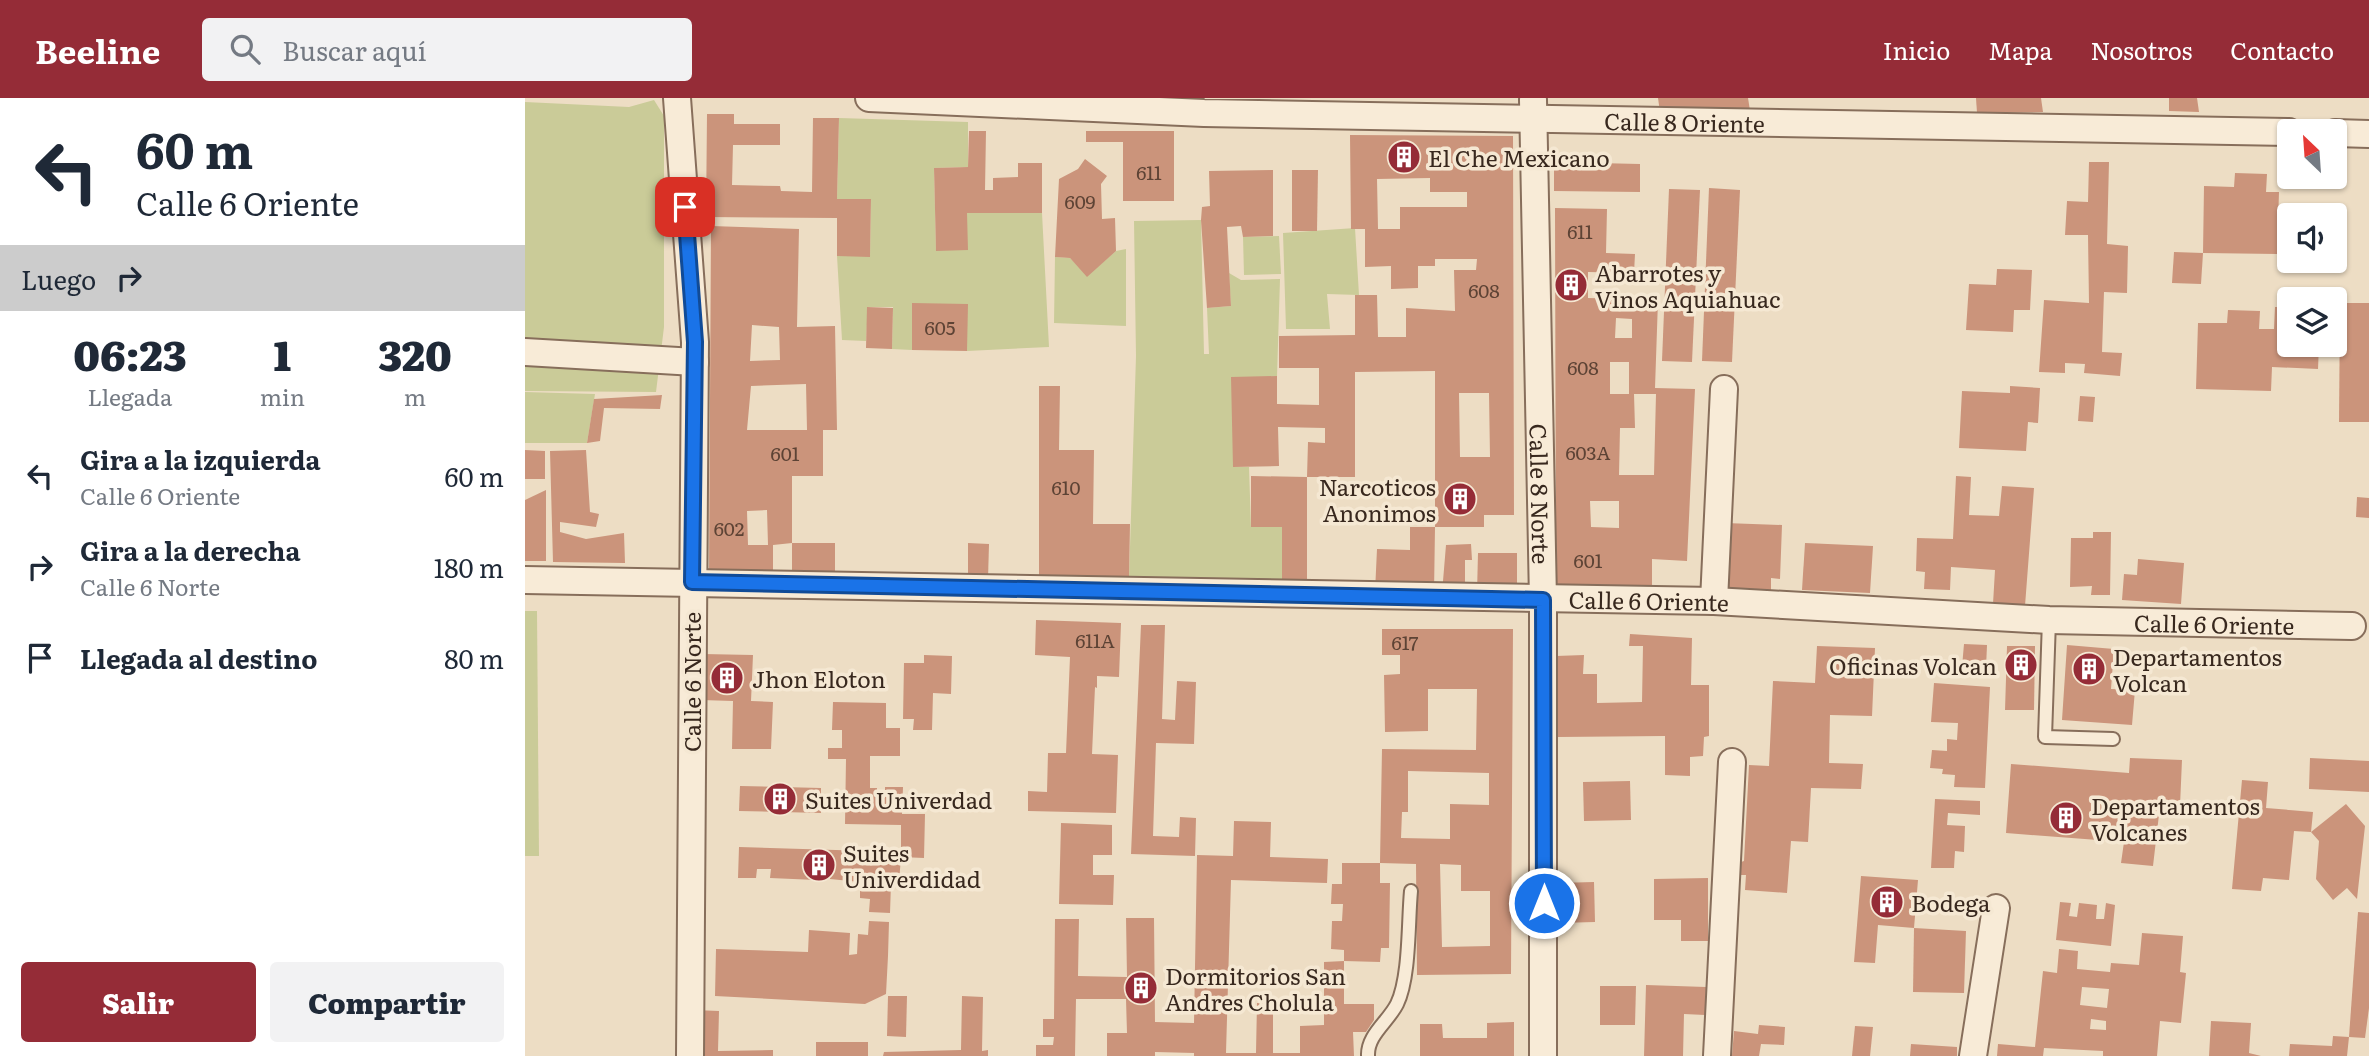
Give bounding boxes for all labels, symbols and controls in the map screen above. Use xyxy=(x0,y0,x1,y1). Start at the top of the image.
search box xyxy=(202,18,692,81)
text: Beeline xyxy=(35,25,160,74)
icon: search xyxy=(226,30,264,68)
text: Buscar aquí xyxy=(282,30,426,69)
text: Inicio xyxy=(1883,32,1950,67)
text: Mapa xyxy=(1988,32,2052,67)
text: Nosotros xyxy=(2090,32,2192,67)
text: Contacto xyxy=(2230,32,2334,67)
street label: Calle 8 Oriente xyxy=(1604,103,1765,140)
text: 60 m xyxy=(136,111,253,184)
north arrow xyxy=(2277,119,2347,189)
map controls xyxy=(2277,119,2347,357)
icon: left xyxy=(21,126,112,217)
building icon: El Che Mexicano xyxy=(1385,138,1423,176)
place label: El Che Mexicano xyxy=(1428,140,1610,174)
house number: 611 xyxy=(1136,158,1162,186)
pin xyxy=(655,177,715,237)
text: Calle 6 Oriente xyxy=(136,178,359,226)
house number: 609 xyxy=(1064,187,1096,215)
icon: arrive xyxy=(666,188,704,226)
button: sound xyxy=(2277,203,2347,273)
house number: 611 xyxy=(1567,217,1593,245)
place label: Abarrotes y Vinos Aquiahuac xyxy=(1595,255,1781,315)
text: Luego xyxy=(21,259,96,298)
icon: right xyxy=(110,259,148,297)
building icon: Abarrotes y Vinos Aquiahuac xyxy=(1552,266,1590,304)
house number: 608 xyxy=(1468,276,1500,304)
button: layers xyxy=(2277,287,2347,357)
house number: 605 xyxy=(925,313,956,341)
text: 06:23 xyxy=(73,322,187,384)
text: 1 xyxy=(274,322,291,384)
text: 320 xyxy=(378,322,452,384)
house number: 608 xyxy=(1567,353,1599,381)
text: Llegada xyxy=(87,379,172,413)
text: min xyxy=(260,379,305,413)
text: m xyxy=(404,379,426,413)
street label: Calle 8 Norte xyxy=(1522,423,1559,565)
house number: 603A xyxy=(1565,438,1611,466)
text: Gira a la izquierda xyxy=(80,439,321,478)
house number: 601 xyxy=(771,439,800,467)
text: 60 m xyxy=(445,456,504,495)
icon: left xyxy=(21,457,59,495)
place label: Narcoticos Anonimos xyxy=(1319,469,1436,529)
house number: 610 xyxy=(1052,473,1080,501)
text: Calle 6 Oriente xyxy=(80,478,240,512)
building icon: Narcoticos Anonimos xyxy=(1441,480,1479,518)
house number: 602 xyxy=(714,514,744,542)
text: Gira a la derecha xyxy=(80,530,300,569)
house number: 601 xyxy=(1574,546,1603,574)
text: 180 m xyxy=(434,547,504,586)
icon: right xyxy=(21,548,59,586)
text: Calle 6 Norte xyxy=(80,569,220,603)
street label: Calle 6 Oriente xyxy=(1568,581,1730,619)
street label: Calle 6 Oriente xyxy=(2134,605,2295,642)
street label: Calle 6 Norte xyxy=(674,612,708,752)
house number: 611A xyxy=(1075,626,1115,654)
house number: 617 xyxy=(1392,628,1419,656)
text: Llegada al destino xyxy=(80,638,317,677)
text: 80 m xyxy=(444,638,504,677)
icon: arrive xyxy=(21,639,59,677)
place label: Departamentos Volcan xyxy=(2113,639,2282,699)
building icon: Oficinas Volcan xyxy=(2002,646,2040,684)
place label: Oficinas Volcan xyxy=(1829,648,1997,682)
building icon: Departamentos Volcan xyxy=(2070,650,2108,688)
building icon: Jhon Eloton xyxy=(708,659,746,697)
place label: Jhon Eloton xyxy=(752,661,886,695)
building icon: Suites Univerdad xyxy=(761,780,799,818)
place label: Suites Univerdad xyxy=(805,782,992,816)
place label: Departamentos Volcanes xyxy=(2091,788,2260,848)
building icon: Departamentos Volcanes xyxy=(2047,799,2085,837)
place label: Suites Univerdidad xyxy=(843,835,981,895)
building icon: Suites Univerdidad xyxy=(800,846,838,884)
position arrow xyxy=(1507,866,1581,940)
building icon: Bodega xyxy=(1868,883,1906,921)
place label: Bodega xyxy=(1911,885,1991,919)
place label: Dormitorios San Andres Cholula xyxy=(1165,958,1346,1018)
button: Salir xyxy=(21,962,256,1042)
button: Compartir xyxy=(270,962,504,1042)
building icon: Dormitorios San Andres Cholula xyxy=(1122,969,1160,1007)

